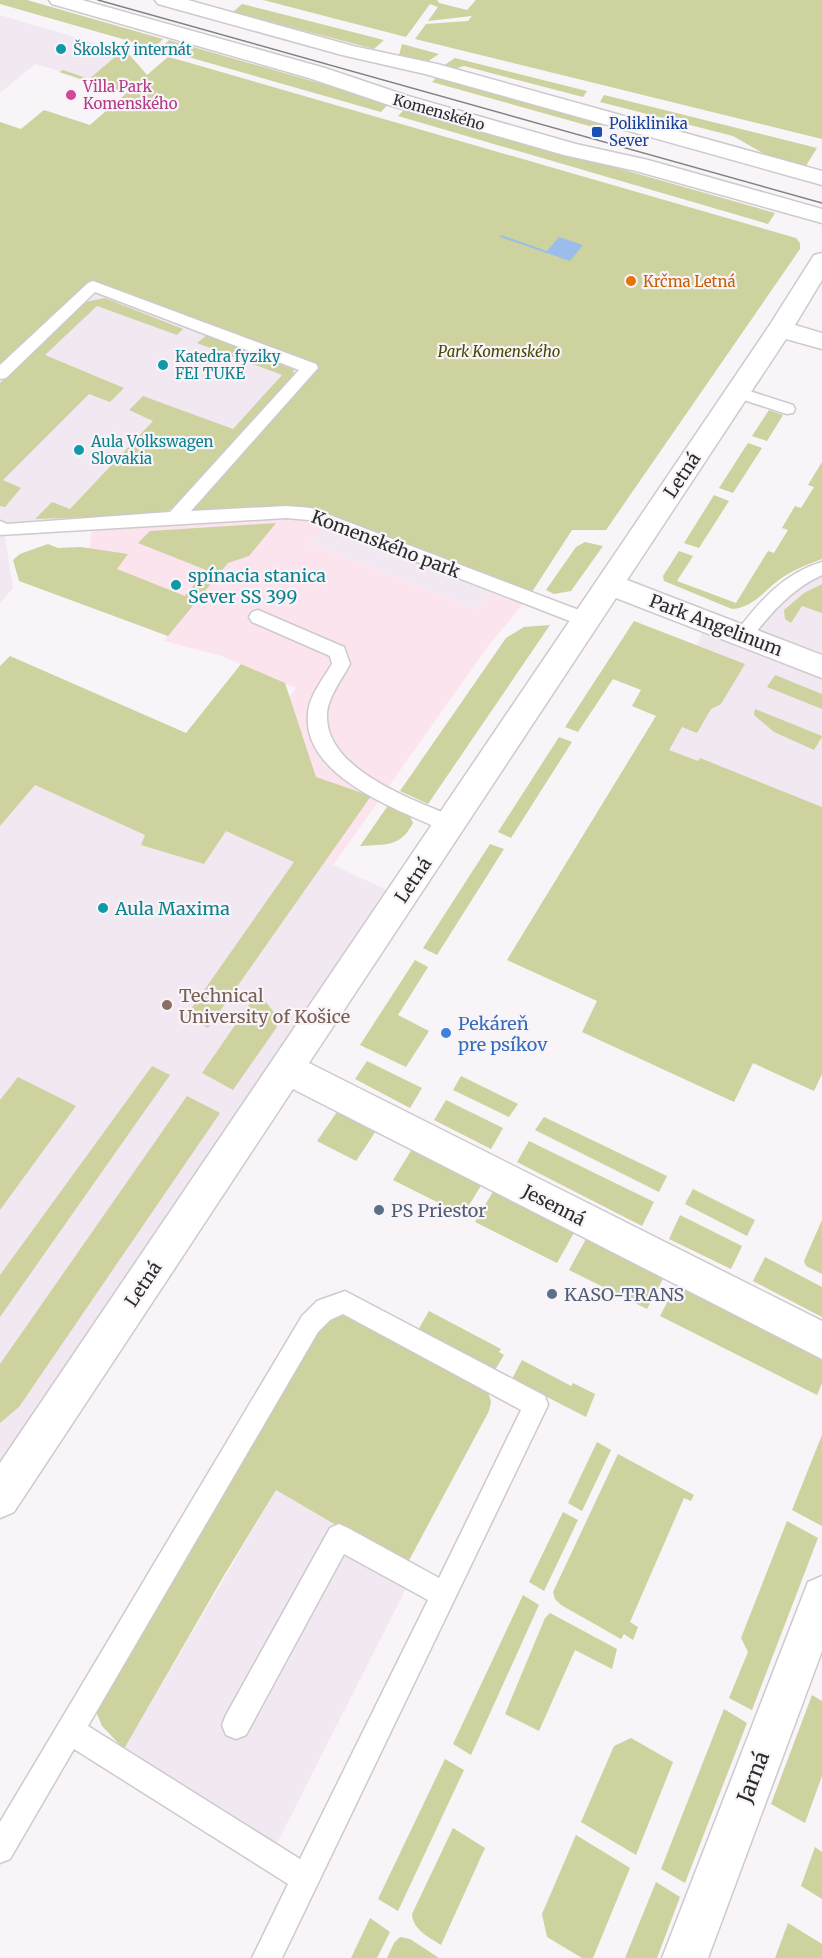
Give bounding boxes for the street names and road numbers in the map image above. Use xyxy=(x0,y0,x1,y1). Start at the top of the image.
street label: Komenského xyxy=(391,90,487,134)
street label: Letná xyxy=(659,448,706,502)
street label: Komenského park xyxy=(308,505,464,583)
street label: Park Angelinum xyxy=(646,589,786,661)
street label: Letná xyxy=(390,853,437,907)
street label: Jesenná xyxy=(518,1179,590,1231)
street label: Letná xyxy=(120,1257,167,1311)
street label: Jarná xyxy=(731,1747,775,1808)

